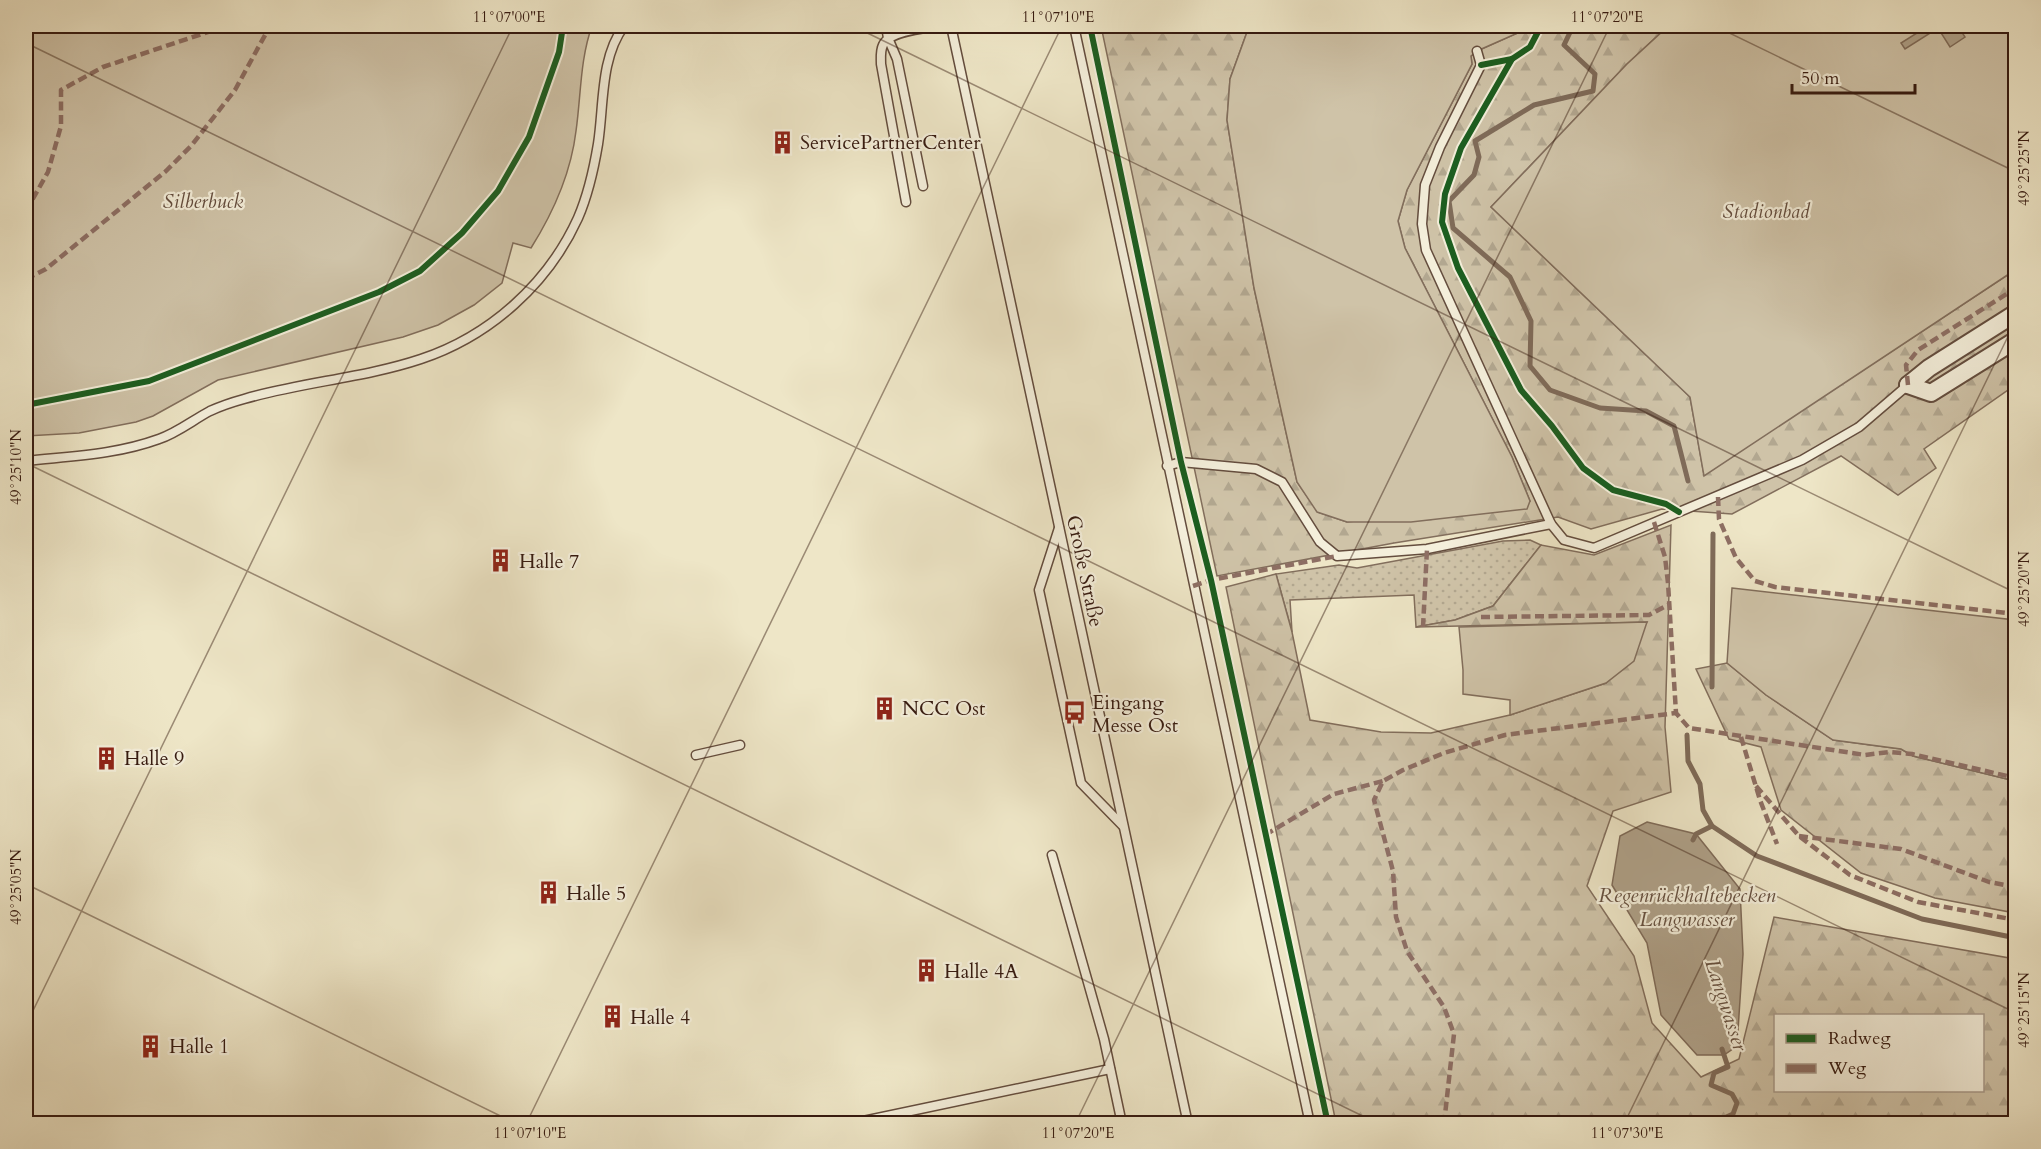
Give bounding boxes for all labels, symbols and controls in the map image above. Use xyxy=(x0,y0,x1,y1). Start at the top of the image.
text: 11°07'00"E xyxy=(473,7,545,27)
text: 11°07'10"E xyxy=(1022,7,1094,27)
text: 11°07'20"E xyxy=(1571,7,1643,27)
scale bar xyxy=(1792,57,1915,95)
text: 50 m xyxy=(1801,66,1840,91)
building icon: ServicePartnerCenter xyxy=(769,129,795,155)
place label: ServicePartnerCenter xyxy=(800,129,981,156)
text: 49°25'25"N xyxy=(2014,130,2034,206)
park label: Silberbuck xyxy=(163,188,243,215)
park label: Stadionbad xyxy=(1722,198,1811,225)
text: 49°25'10"N xyxy=(6,429,26,505)
street label: Große Straße xyxy=(1060,513,1110,629)
building icon: Halle 7 xyxy=(488,548,514,574)
place label: Halle 7 xyxy=(519,548,579,575)
text: 49°25'20"N xyxy=(2014,551,2034,627)
place label: Eingang Messe Ost xyxy=(1092,689,1179,739)
building icon: NCC Ost xyxy=(871,695,897,721)
place label: NCC Ost xyxy=(902,695,986,722)
bus stop icon: Eingang Messe Ost xyxy=(1061,700,1087,726)
building icon: Halle 9 xyxy=(93,745,119,771)
place label: Halle 9 xyxy=(124,745,184,772)
text: 49°25'05"N xyxy=(6,849,26,925)
building icon: Halle 5 xyxy=(535,880,561,906)
place label: Halle 5 xyxy=(566,880,626,907)
water label: Regenrückhaltebecken Langwasser xyxy=(1598,881,1777,934)
water label: Langwasser xyxy=(1697,955,1755,1056)
building icon: Halle 4A xyxy=(913,958,939,984)
place label: Halle 4A xyxy=(944,958,1019,985)
text: 49°25'15"N xyxy=(2014,972,2034,1048)
building icon: Halle 4 xyxy=(599,1004,625,1030)
place label: Halle 4 xyxy=(630,1004,690,1031)
legend xyxy=(1774,1014,1984,1092)
text: Radweg xyxy=(1828,1026,1891,1051)
building icon: Halle 1 xyxy=(138,1033,164,1059)
place label: Halle 1 xyxy=(169,1033,229,1060)
text: Weg xyxy=(1827,1056,1867,1081)
text: 11°07'10"E xyxy=(494,1123,566,1143)
text: 11°07'20"E xyxy=(1042,1123,1114,1143)
text: 11°07'30"E xyxy=(1591,1123,1663,1143)

